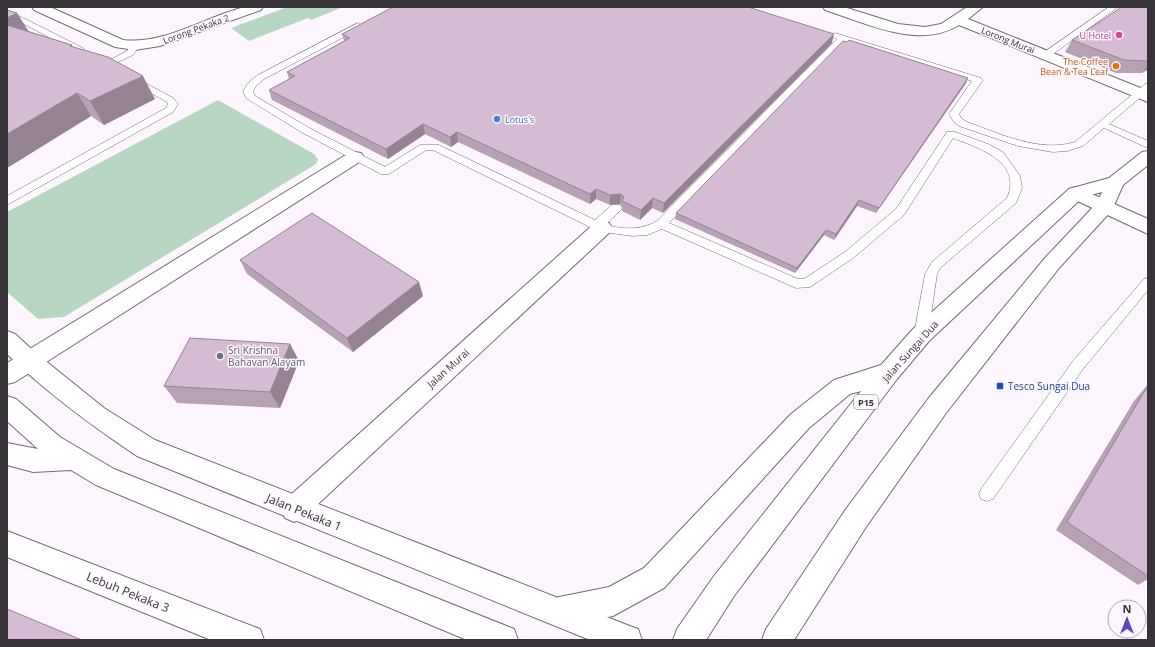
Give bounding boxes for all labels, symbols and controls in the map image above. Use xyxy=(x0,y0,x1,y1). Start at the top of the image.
street label: Lorong Pekaka 2 xyxy=(161,11,231,47)
street label: Lorong Murai xyxy=(979,23,1037,57)
place label: U Hotel xyxy=(1080,29,1111,42)
marker: U Hotel xyxy=(1114,30,1124,40)
place label: The Coffee Bean & Tea Leaf xyxy=(1040,55,1109,78)
marker: The Coffee Bean & Tea Leaf xyxy=(1111,61,1121,71)
place label: Lotus's xyxy=(505,113,534,126)
marker: Lotus's xyxy=(492,114,502,124)
street label: Jalan Sungai Dua xyxy=(878,317,941,385)
place label: Sri Krishna Bahavan Alayam xyxy=(228,343,305,369)
street label: Jalan Murai xyxy=(423,345,472,391)
marker: Sri Krishna Bahavan Alayam xyxy=(215,351,225,361)
place label: Tesco Sungai Dua xyxy=(1008,379,1090,393)
marker: Tesco Sungai Dua xyxy=(995,381,1005,391)
road number: P15 xyxy=(854,395,878,409)
street label: Jalan Pekaka 1 xyxy=(263,489,344,535)
street label: Lebuh Pekaka 3 xyxy=(84,568,172,616)
north arrow xyxy=(1107,599,1147,639)
text: N xyxy=(1123,601,1131,616)

